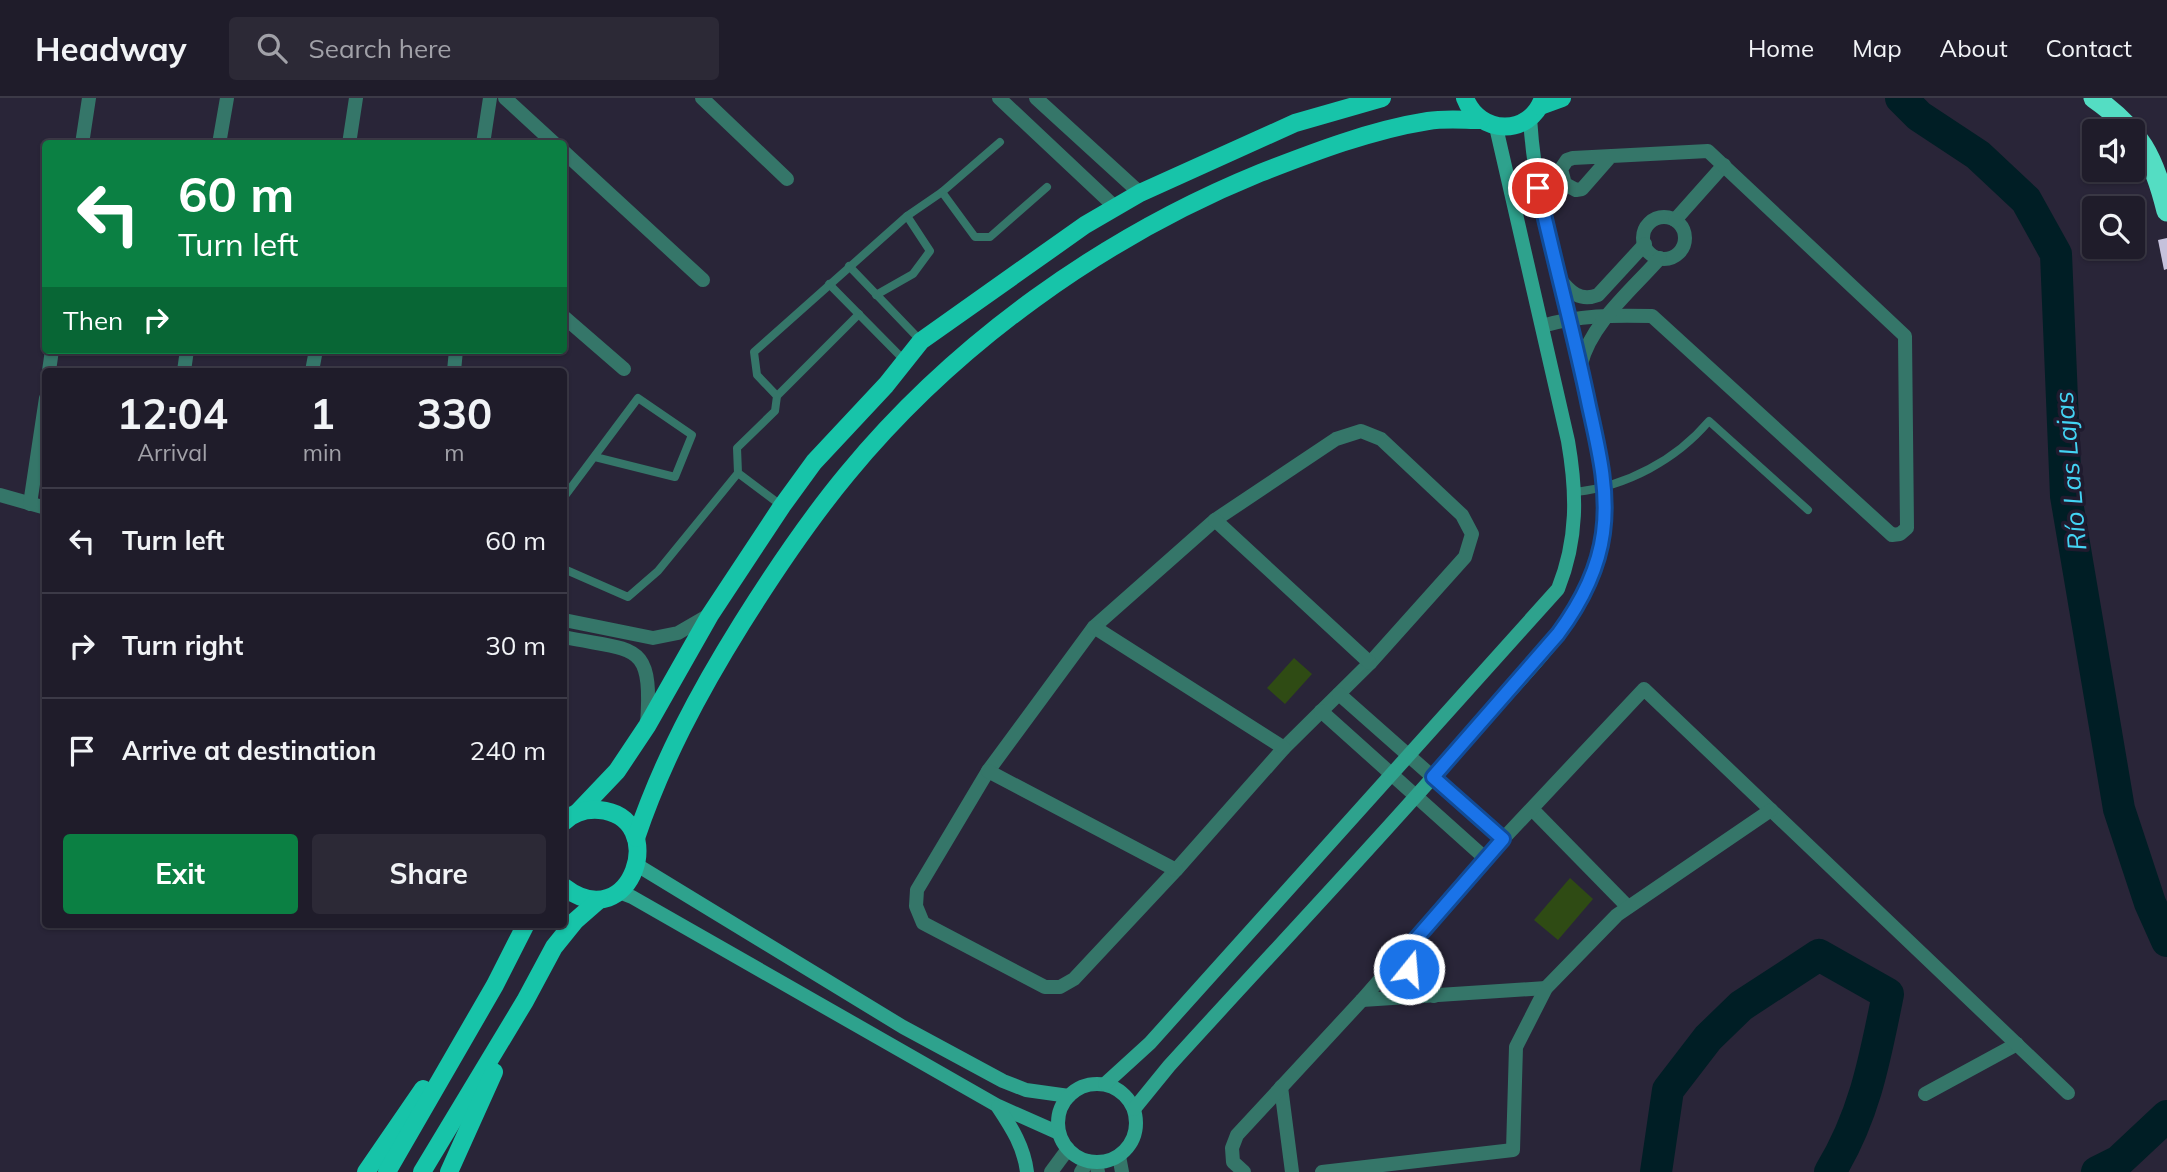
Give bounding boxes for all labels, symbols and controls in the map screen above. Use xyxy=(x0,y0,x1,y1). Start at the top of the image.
search box xyxy=(229,17,719,80)
text: Headway xyxy=(35,28,187,69)
icon: search xyxy=(253,29,291,67)
text: Search here xyxy=(309,32,451,65)
text: Home xyxy=(1748,33,1814,63)
text: Map xyxy=(1852,33,1902,63)
text: About xyxy=(1940,33,2008,63)
text: Contact xyxy=(2046,33,2132,63)
map controls xyxy=(2082,119,2145,259)
button: sound xyxy=(2082,119,2145,182)
pin xyxy=(1508,158,1568,218)
text: 60 m xyxy=(178,163,294,224)
icon: left xyxy=(63,168,154,259)
icon: arrive xyxy=(1519,169,1557,207)
button: search xyxy=(2082,196,2145,259)
text: Turn left xyxy=(178,224,298,264)
icon: right xyxy=(137,301,175,339)
text: Then xyxy=(63,304,123,337)
text: 12:04 xyxy=(117,387,228,440)
text: 1 xyxy=(310,387,335,440)
text: 330 xyxy=(417,387,492,440)
water label: Río Las Lajas xyxy=(2047,390,2093,552)
text: Arrival xyxy=(137,438,208,467)
text: min xyxy=(303,438,342,467)
text: m xyxy=(444,438,465,467)
icon: left xyxy=(63,522,101,560)
text: Turn left xyxy=(122,524,224,557)
text: 60 m xyxy=(485,524,546,557)
icon: right xyxy=(63,627,101,665)
text: Turn right xyxy=(122,629,243,662)
text: 30 m xyxy=(485,629,546,662)
icon: arrive xyxy=(63,732,101,770)
text: Arrive at destination xyxy=(122,734,377,767)
text: 240 m xyxy=(470,734,546,767)
button: Exit xyxy=(63,834,298,914)
button: Share xyxy=(312,834,546,914)
position arrow xyxy=(1372,932,1446,1006)

